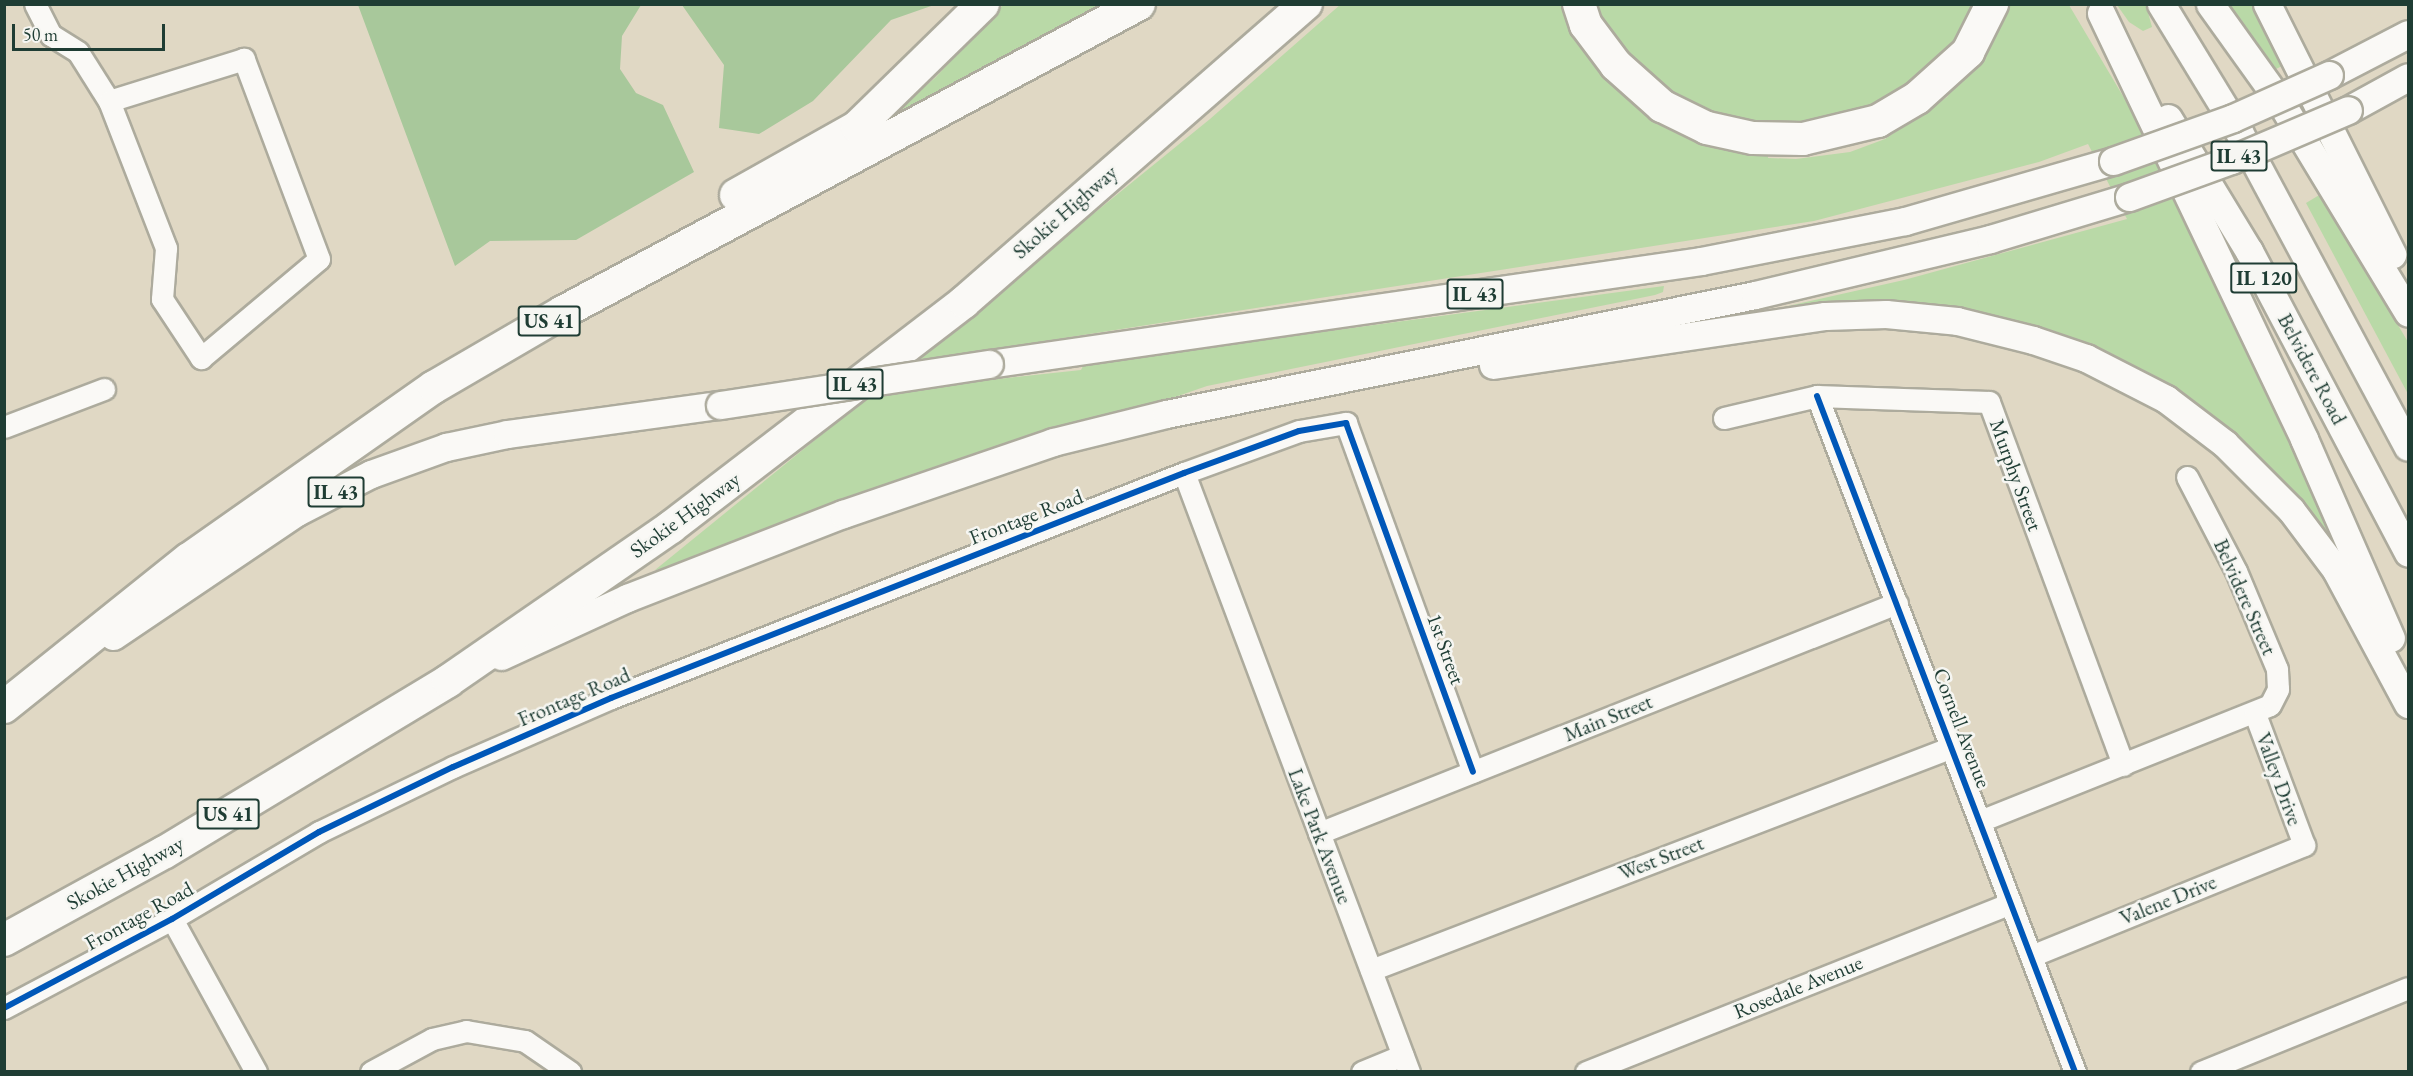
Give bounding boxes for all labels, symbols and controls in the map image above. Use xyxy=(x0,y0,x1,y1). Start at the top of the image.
scale bar xyxy=(15,12,168,50)
text: 50 m xyxy=(23,23,58,46)
road number: IL 43 xyxy=(2210,139,2268,173)
street label: Skokie Highway xyxy=(1008,160,1122,264)
road number: IL 120 xyxy=(2230,261,2298,295)
road number: IL 43 xyxy=(1446,277,1504,311)
road number: US 41 xyxy=(518,304,580,338)
street label: Belvidere Road xyxy=(2272,309,2352,429)
road number: IL 43 xyxy=(826,367,884,401)
street label: Murphy Street xyxy=(1984,416,2048,534)
street label: Skokie Highway xyxy=(625,467,745,563)
road number: IL 43 xyxy=(308,475,364,509)
street label: Frontage Road xyxy=(966,484,1086,550)
street label: Belvidere Street xyxy=(2208,535,2282,659)
street label: 1st Street xyxy=(1422,610,1470,688)
street label: Frontage Road xyxy=(514,662,634,732)
street label: Cornell Avenue xyxy=(1928,665,1996,791)
street label: Main Street xyxy=(1560,689,1656,747)
street label: Valley Drive xyxy=(2251,729,2307,829)
street label: Lake Park Avenue xyxy=(1283,765,1357,907)
road number: US 41 xyxy=(196,797,260,831)
street label: Skokie Highway xyxy=(62,830,188,916)
street label: West Street xyxy=(1615,830,1707,886)
street label: Valene Drive xyxy=(2116,869,2220,931)
street label: Frontage Road xyxy=(81,876,197,956)
street label: Rosedale Avenue xyxy=(1730,950,1866,1024)

